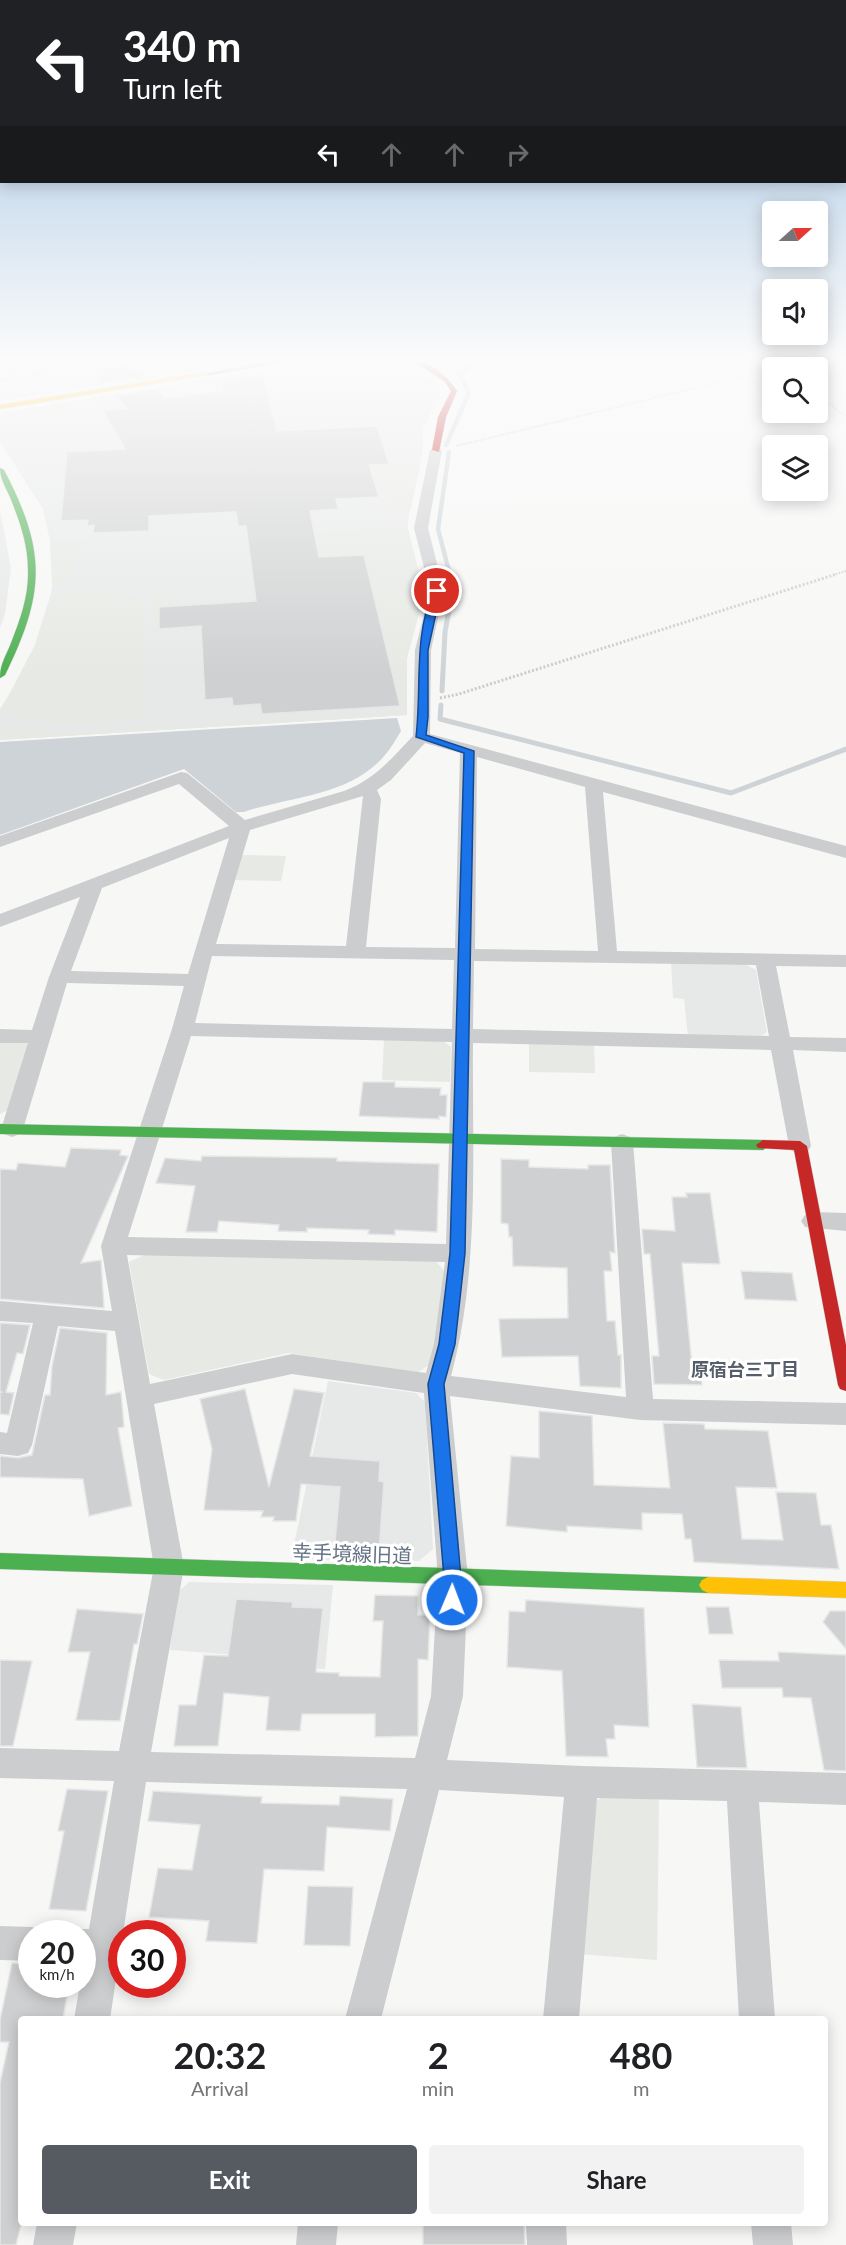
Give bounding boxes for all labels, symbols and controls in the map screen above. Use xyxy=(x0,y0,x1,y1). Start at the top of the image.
text: 340 m xyxy=(123,21,241,71)
icon: left xyxy=(24,24,102,102)
text: Turn left xyxy=(123,72,222,105)
icon: left xyxy=(312,138,345,171)
icon: ahead xyxy=(375,138,408,171)
icon: ahead xyxy=(438,138,471,171)
icon: right xyxy=(501,138,534,171)
north arrow xyxy=(762,201,828,267)
map controls xyxy=(762,201,828,501)
button: sound xyxy=(762,279,828,345)
button: search xyxy=(762,357,828,423)
button: layers xyxy=(762,435,828,501)
pin xyxy=(411,565,462,616)
icon: arrive xyxy=(420,574,453,607)
district label: 原宿台三丁目 xyxy=(691,1358,799,1380)
street label: 幸手境線旧道 xyxy=(292,1539,412,1567)
position arrow xyxy=(420,1568,484,1632)
speed limit sign: 30 xyxy=(108,1920,186,1998)
text: 20 xyxy=(40,1934,74,1970)
text: km/h xyxy=(39,1965,75,1983)
text: 20:32 xyxy=(174,2033,266,2077)
text: 2 xyxy=(428,2033,449,2077)
text: 480 xyxy=(610,2033,672,2077)
text: Arrival xyxy=(191,2076,249,2100)
text: min xyxy=(422,2076,454,2100)
text: m xyxy=(633,2076,649,2100)
button: Exit xyxy=(42,2145,417,2214)
button: Share xyxy=(429,2145,804,2214)

